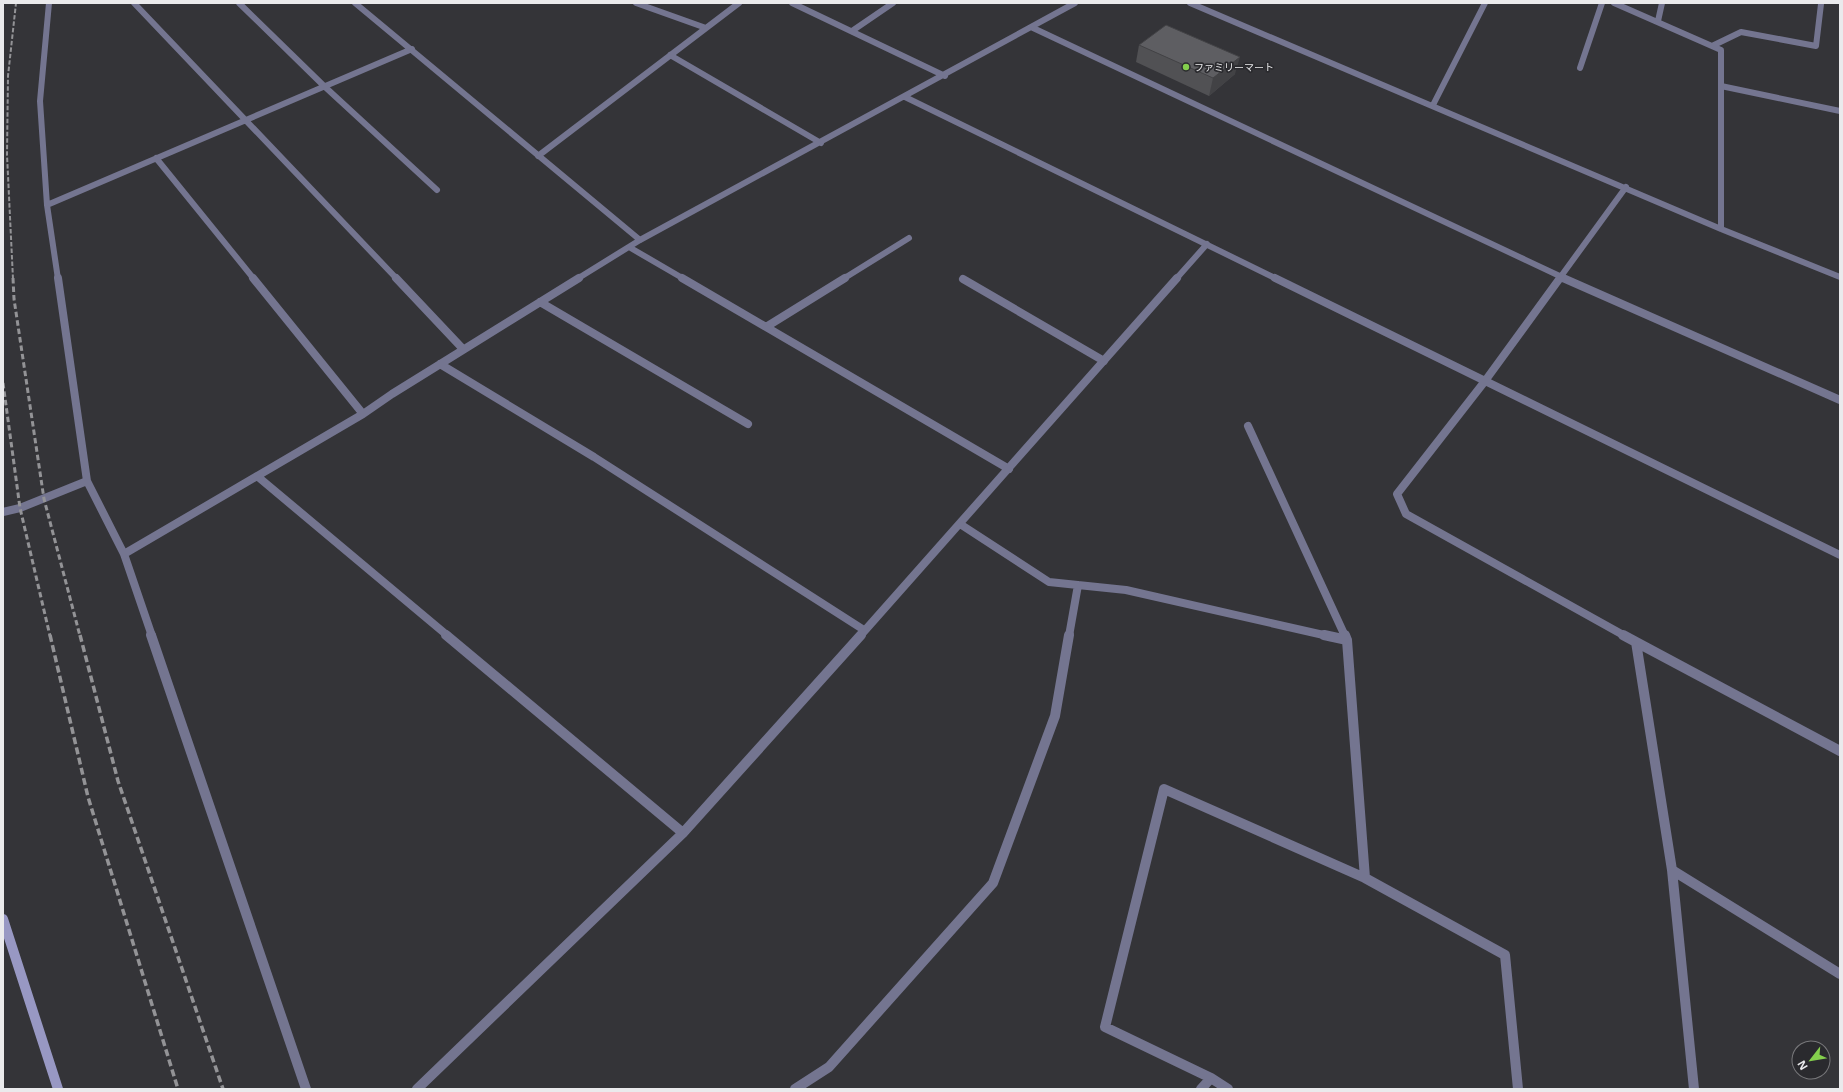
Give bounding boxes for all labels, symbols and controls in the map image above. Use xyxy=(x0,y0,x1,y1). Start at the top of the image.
place label: ファミリーマート xyxy=(1194,60,1274,74)
marker: ファミリーマート xyxy=(1181,62,1191,72)
north arrow xyxy=(1791,1040,1831,1080)
text: N xyxy=(1793,1058,1811,1073)

